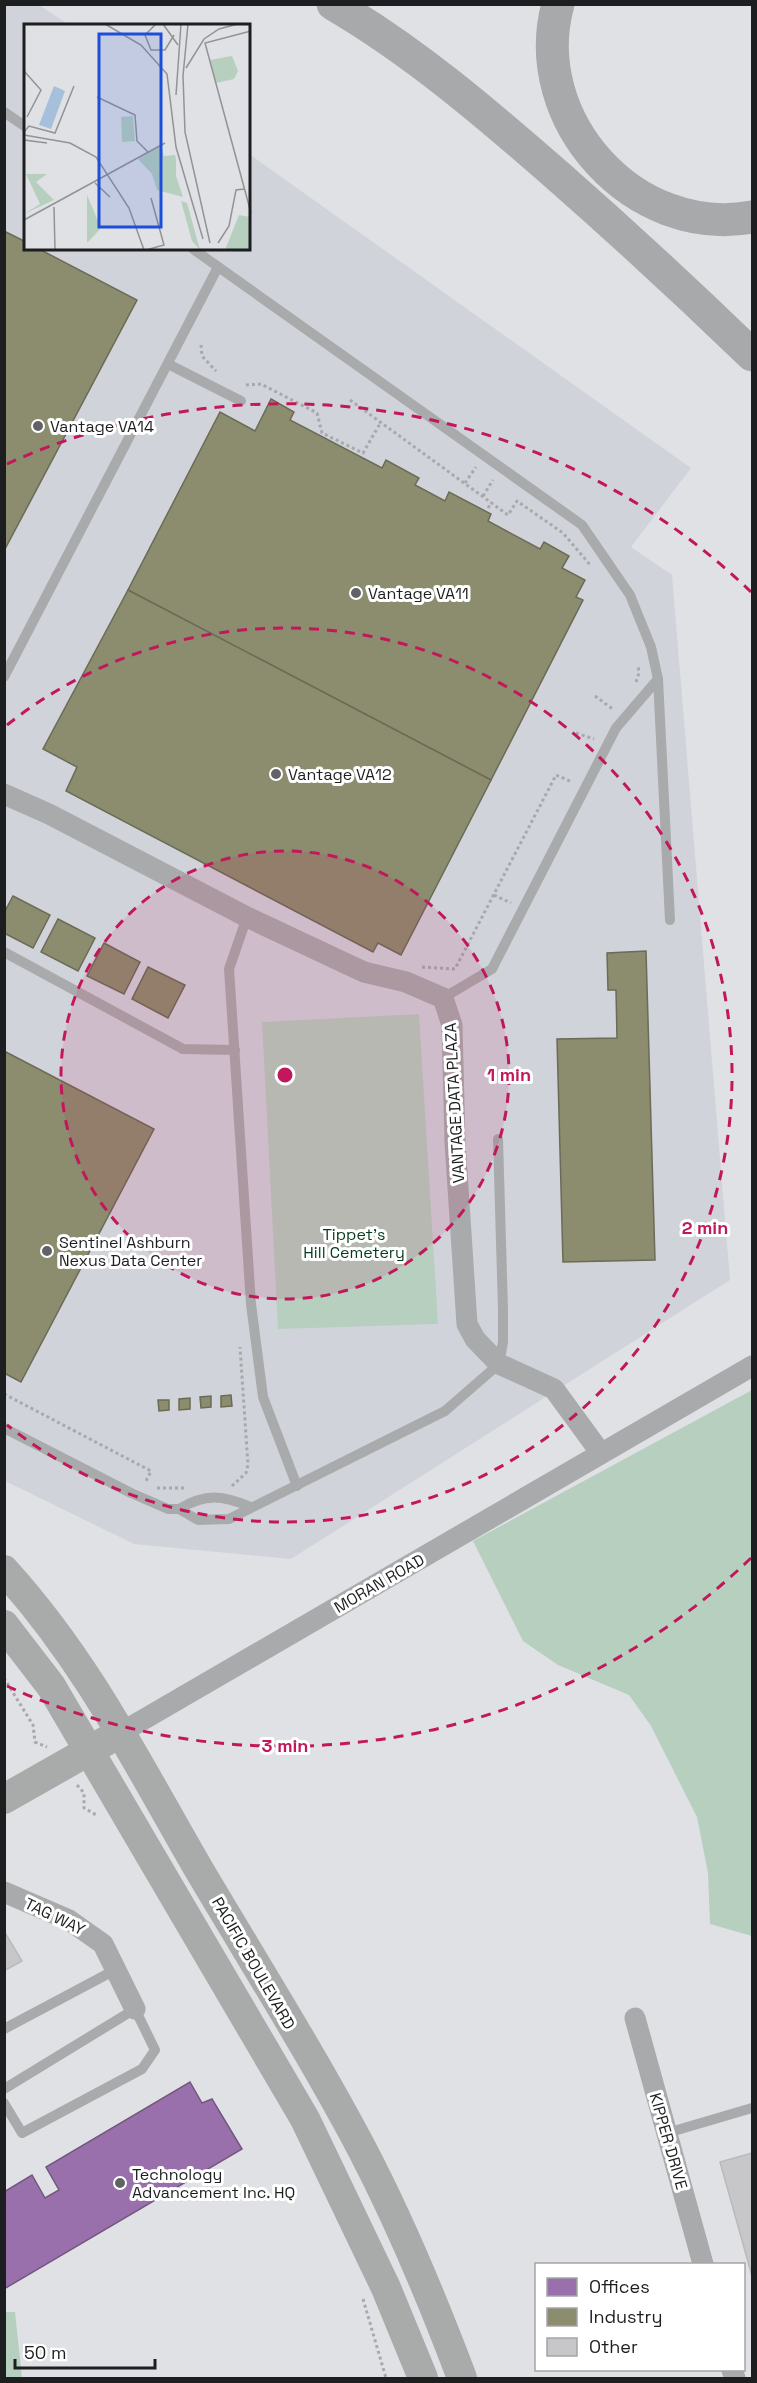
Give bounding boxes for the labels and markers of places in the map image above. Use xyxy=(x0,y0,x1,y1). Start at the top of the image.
place label: Vantage VA14 xyxy=(50,416,154,437)
marker: Vantage VA14 xyxy=(31,419,45,433)
place label: Vantage VA11 xyxy=(368,583,469,604)
marker: Vantage VA11 xyxy=(349,586,363,600)
place label: Vantage VA12 xyxy=(288,764,392,785)
marker: Vantage VA12 xyxy=(269,767,283,781)
centre of rings xyxy=(275,1065,295,1085)
place label: Sentinel Ashburn Nexus Data Center xyxy=(59,1232,202,1271)
marker: Sentinel Ashburn Nexus Data Center xyxy=(40,1244,54,1258)
place label: Technology Advancement Inc. HQ xyxy=(132,2164,295,2203)
marker: Technology Advancement Inc. HQ xyxy=(113,2176,127,2190)

